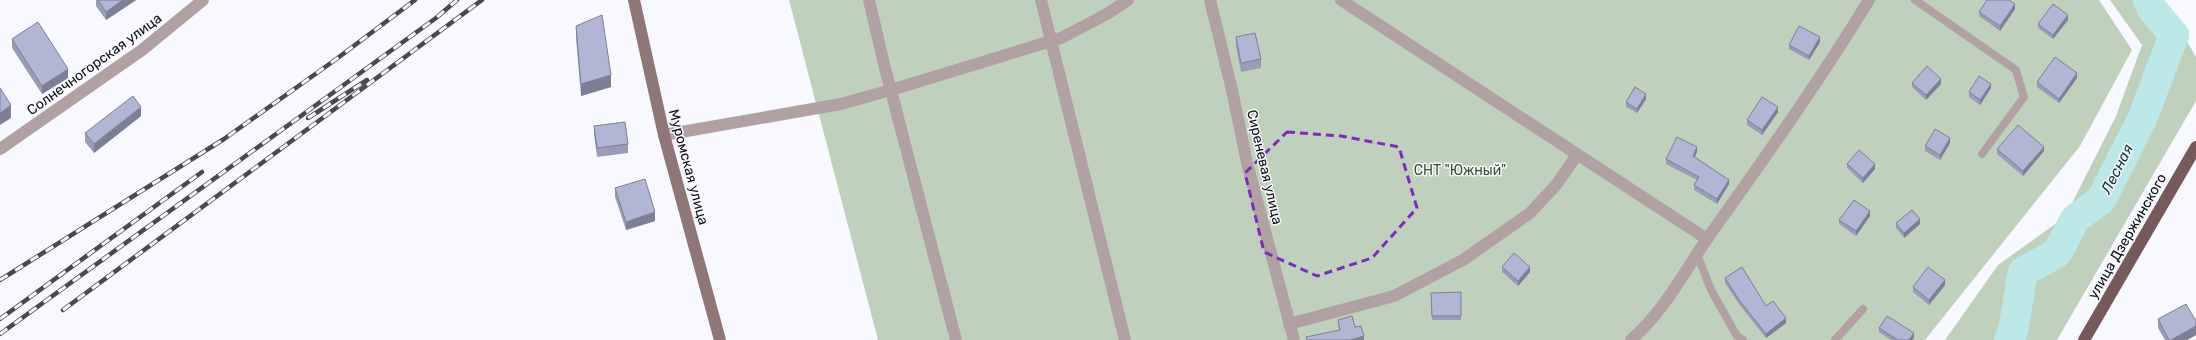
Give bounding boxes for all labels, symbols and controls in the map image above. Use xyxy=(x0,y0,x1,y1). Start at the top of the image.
street label: Солнечногорская улица xyxy=(24,10,165,119)
street label: Муромская улица xyxy=(665,107,712,227)
street label: Сиреневая улица xyxy=(1243,108,1286,226)
water label: Лесная xyxy=(2096,141,2137,198)
park label: СНТ "Южный" xyxy=(1414,162,1506,179)
street label: улица Дзержинского xyxy=(2085,170,2170,302)

